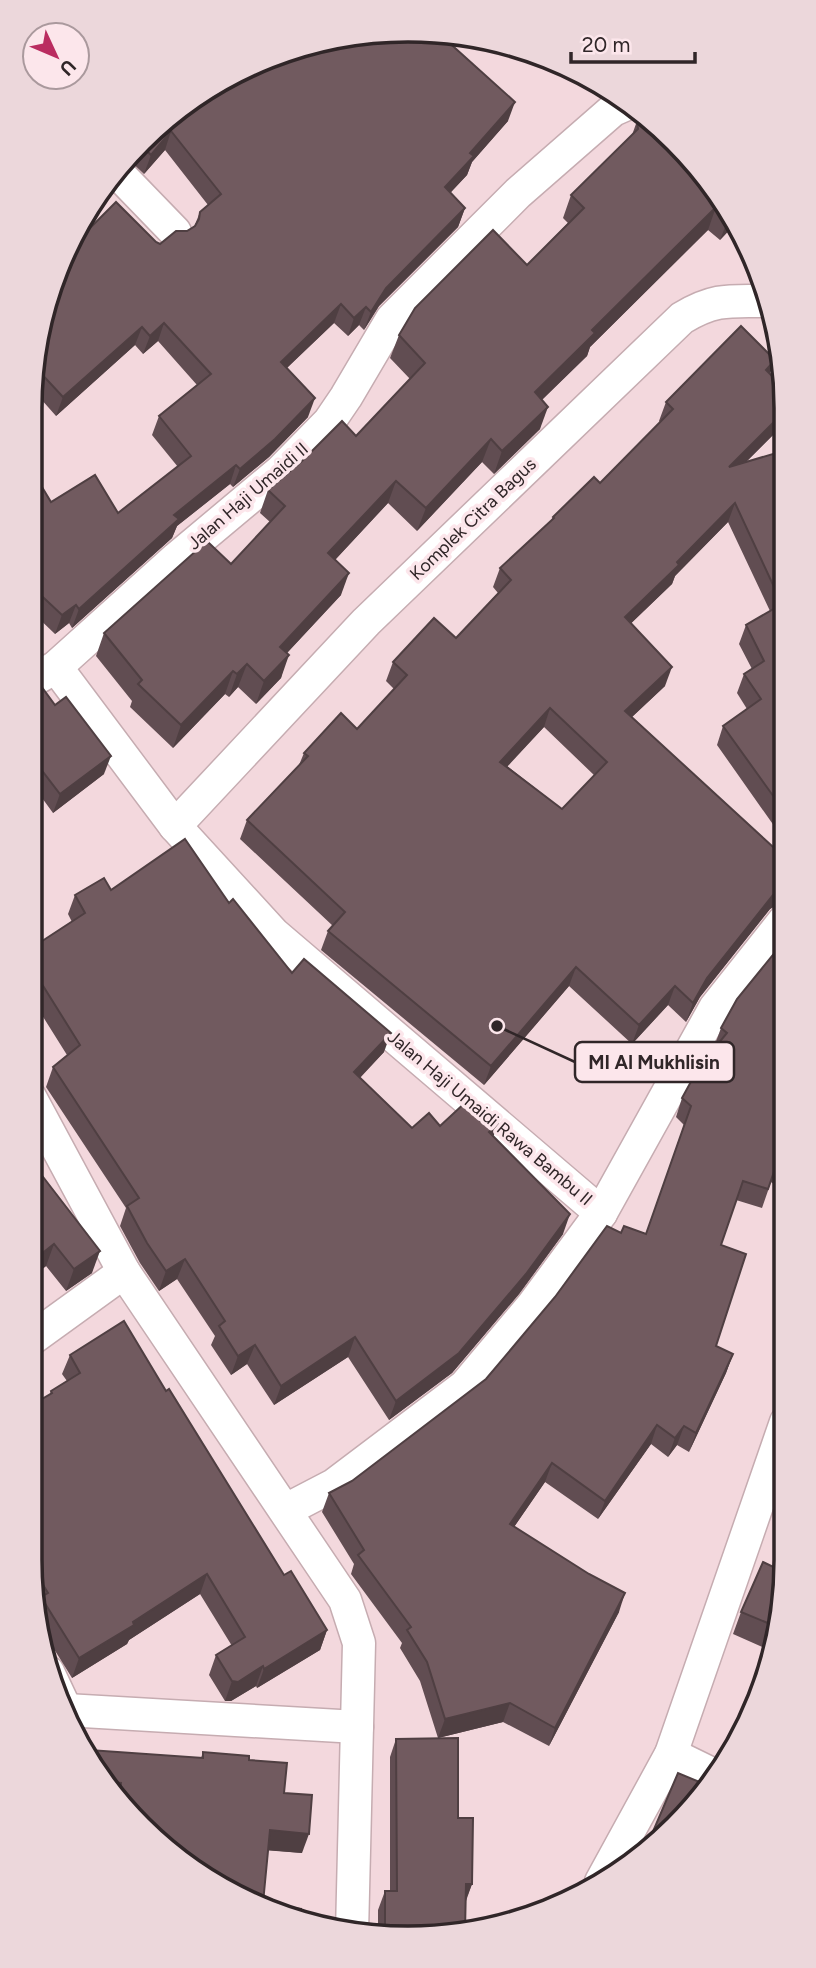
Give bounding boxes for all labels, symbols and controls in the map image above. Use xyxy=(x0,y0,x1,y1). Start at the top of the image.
north arrow xyxy=(21,21,91,91)
scale bar xyxy=(571,21,695,65)
text: 20 m xyxy=(582,32,630,57)
text: U xyxy=(55,55,81,80)
street label: Jalan Haji Umaidi II xyxy=(183,438,313,554)
street label: Komplek Citra Bagus xyxy=(405,453,541,585)
street label: Jalan Haji Umaidi Rawa Bambu II xyxy=(383,1026,597,1210)
callout: MI Al Mukhlisin xyxy=(575,1042,734,1082)
text: MI Al Mukhlisin xyxy=(588,1051,720,1074)

